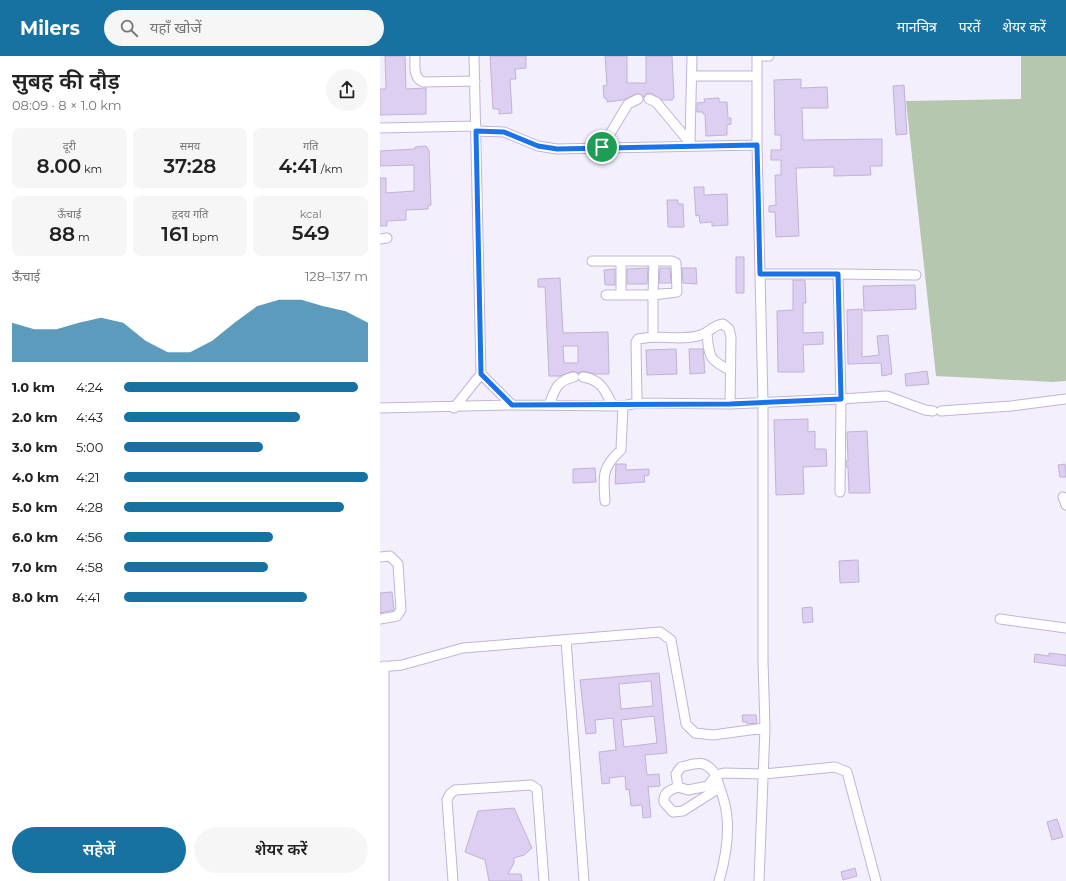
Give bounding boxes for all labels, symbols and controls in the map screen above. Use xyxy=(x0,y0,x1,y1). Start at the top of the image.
search box xyxy=(104,10,384,46)
text: Milers xyxy=(20,17,80,40)
icon: search xyxy=(118,17,140,39)
text: यहाँ खोजें xyxy=(150,18,202,37)
text: मानचित्र xyxy=(897,18,937,36)
text: परतें xyxy=(959,18,980,36)
text: शेयर करें xyxy=(1002,18,1046,36)
text: सुबह की दौड़ xyxy=(12,68,120,95)
button: share xyxy=(326,69,368,111)
text: 08:09 · 8 × 1.0 km xyxy=(12,97,122,113)
pin xyxy=(585,130,619,164)
icon: arrive xyxy=(591,136,613,158)
text: दूरी xyxy=(63,139,76,153)
text: समय xyxy=(180,139,200,153)
text: गति xyxy=(303,139,318,153)
text: 8.00 xyxy=(36,154,81,178)
text: 37:28 xyxy=(164,154,216,178)
text: 4:41 xyxy=(279,154,318,178)
text: km xyxy=(81,162,102,176)
text: /km xyxy=(318,162,343,176)
text: ऊँचाई xyxy=(57,207,81,221)
text: हृदय गति xyxy=(172,207,208,221)
text: kcal xyxy=(300,207,322,221)
text: 549 xyxy=(292,221,330,245)
text: 88 xyxy=(49,222,75,246)
text: 161 xyxy=(161,222,189,246)
text: m xyxy=(75,230,90,244)
text: bpm xyxy=(189,230,219,244)
text: ऊँचाई xyxy=(12,268,40,284)
text: 128–137 m xyxy=(305,268,368,284)
text: 1.0 km xyxy=(12,379,55,395)
text: 4:24 xyxy=(76,379,103,395)
text: 2.0 km xyxy=(12,409,58,425)
text: 4:43 xyxy=(76,409,103,425)
text: 3.0 km xyxy=(12,439,58,455)
text: 5:00 xyxy=(76,439,103,455)
text: 4.0 km xyxy=(12,469,59,485)
text: 4:21 xyxy=(76,469,100,485)
text: 5.0 km xyxy=(12,499,58,515)
text: 4:28 xyxy=(76,499,103,515)
text: 6.0 km xyxy=(12,529,58,545)
text: 4:56 xyxy=(76,529,103,545)
text: 7.0 km xyxy=(12,559,57,575)
text: 4:58 xyxy=(76,559,103,575)
text: 8.0 km xyxy=(12,589,59,605)
text: 4:41 xyxy=(76,589,100,605)
button: सहेजें xyxy=(12,827,186,873)
button: शेयर करें xyxy=(194,827,368,873)

